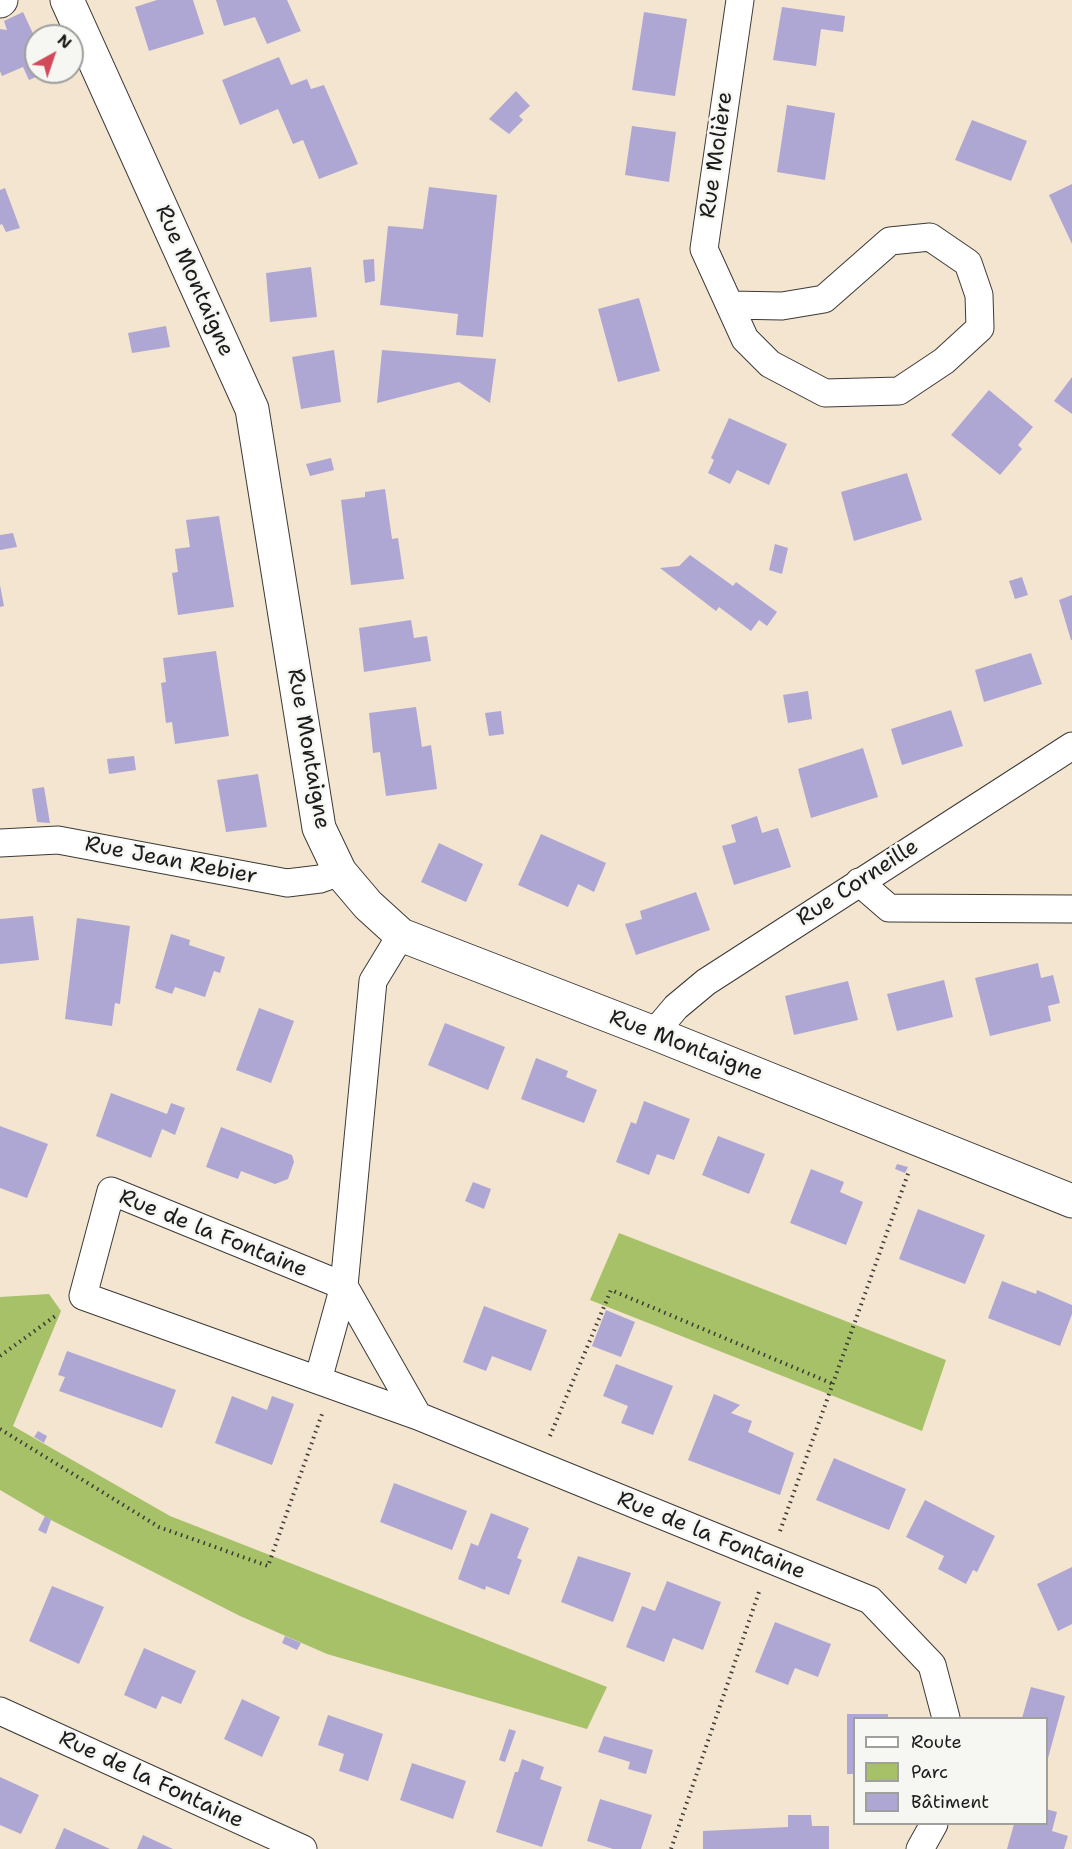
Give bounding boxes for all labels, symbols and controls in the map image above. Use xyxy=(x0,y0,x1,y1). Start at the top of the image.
north arrow xyxy=(24,24,84,84)
text: N xyxy=(53,29,76,53)
street label: Rue Molière xyxy=(695,90,739,220)
street label: Rue Montaigne xyxy=(149,201,239,361)
street label: Rue Montaigne xyxy=(281,667,335,831)
street label: Rue Jean Rebier xyxy=(83,831,259,891)
street label: Rue Corneille xyxy=(792,834,924,932)
street label: Rue Montaigne xyxy=(605,1005,767,1087)
street label: Rue de la Fontaine xyxy=(115,1184,311,1284)
street label: Rue de la Fontaine xyxy=(613,1486,809,1586)
legend xyxy=(853,1717,1048,1825)
street label: Rue de la Fontaine xyxy=(54,1726,248,1834)
text: Route xyxy=(911,1730,962,1754)
text: Parc xyxy=(911,1760,948,1784)
text: Bâtiment xyxy=(911,1790,989,1814)

